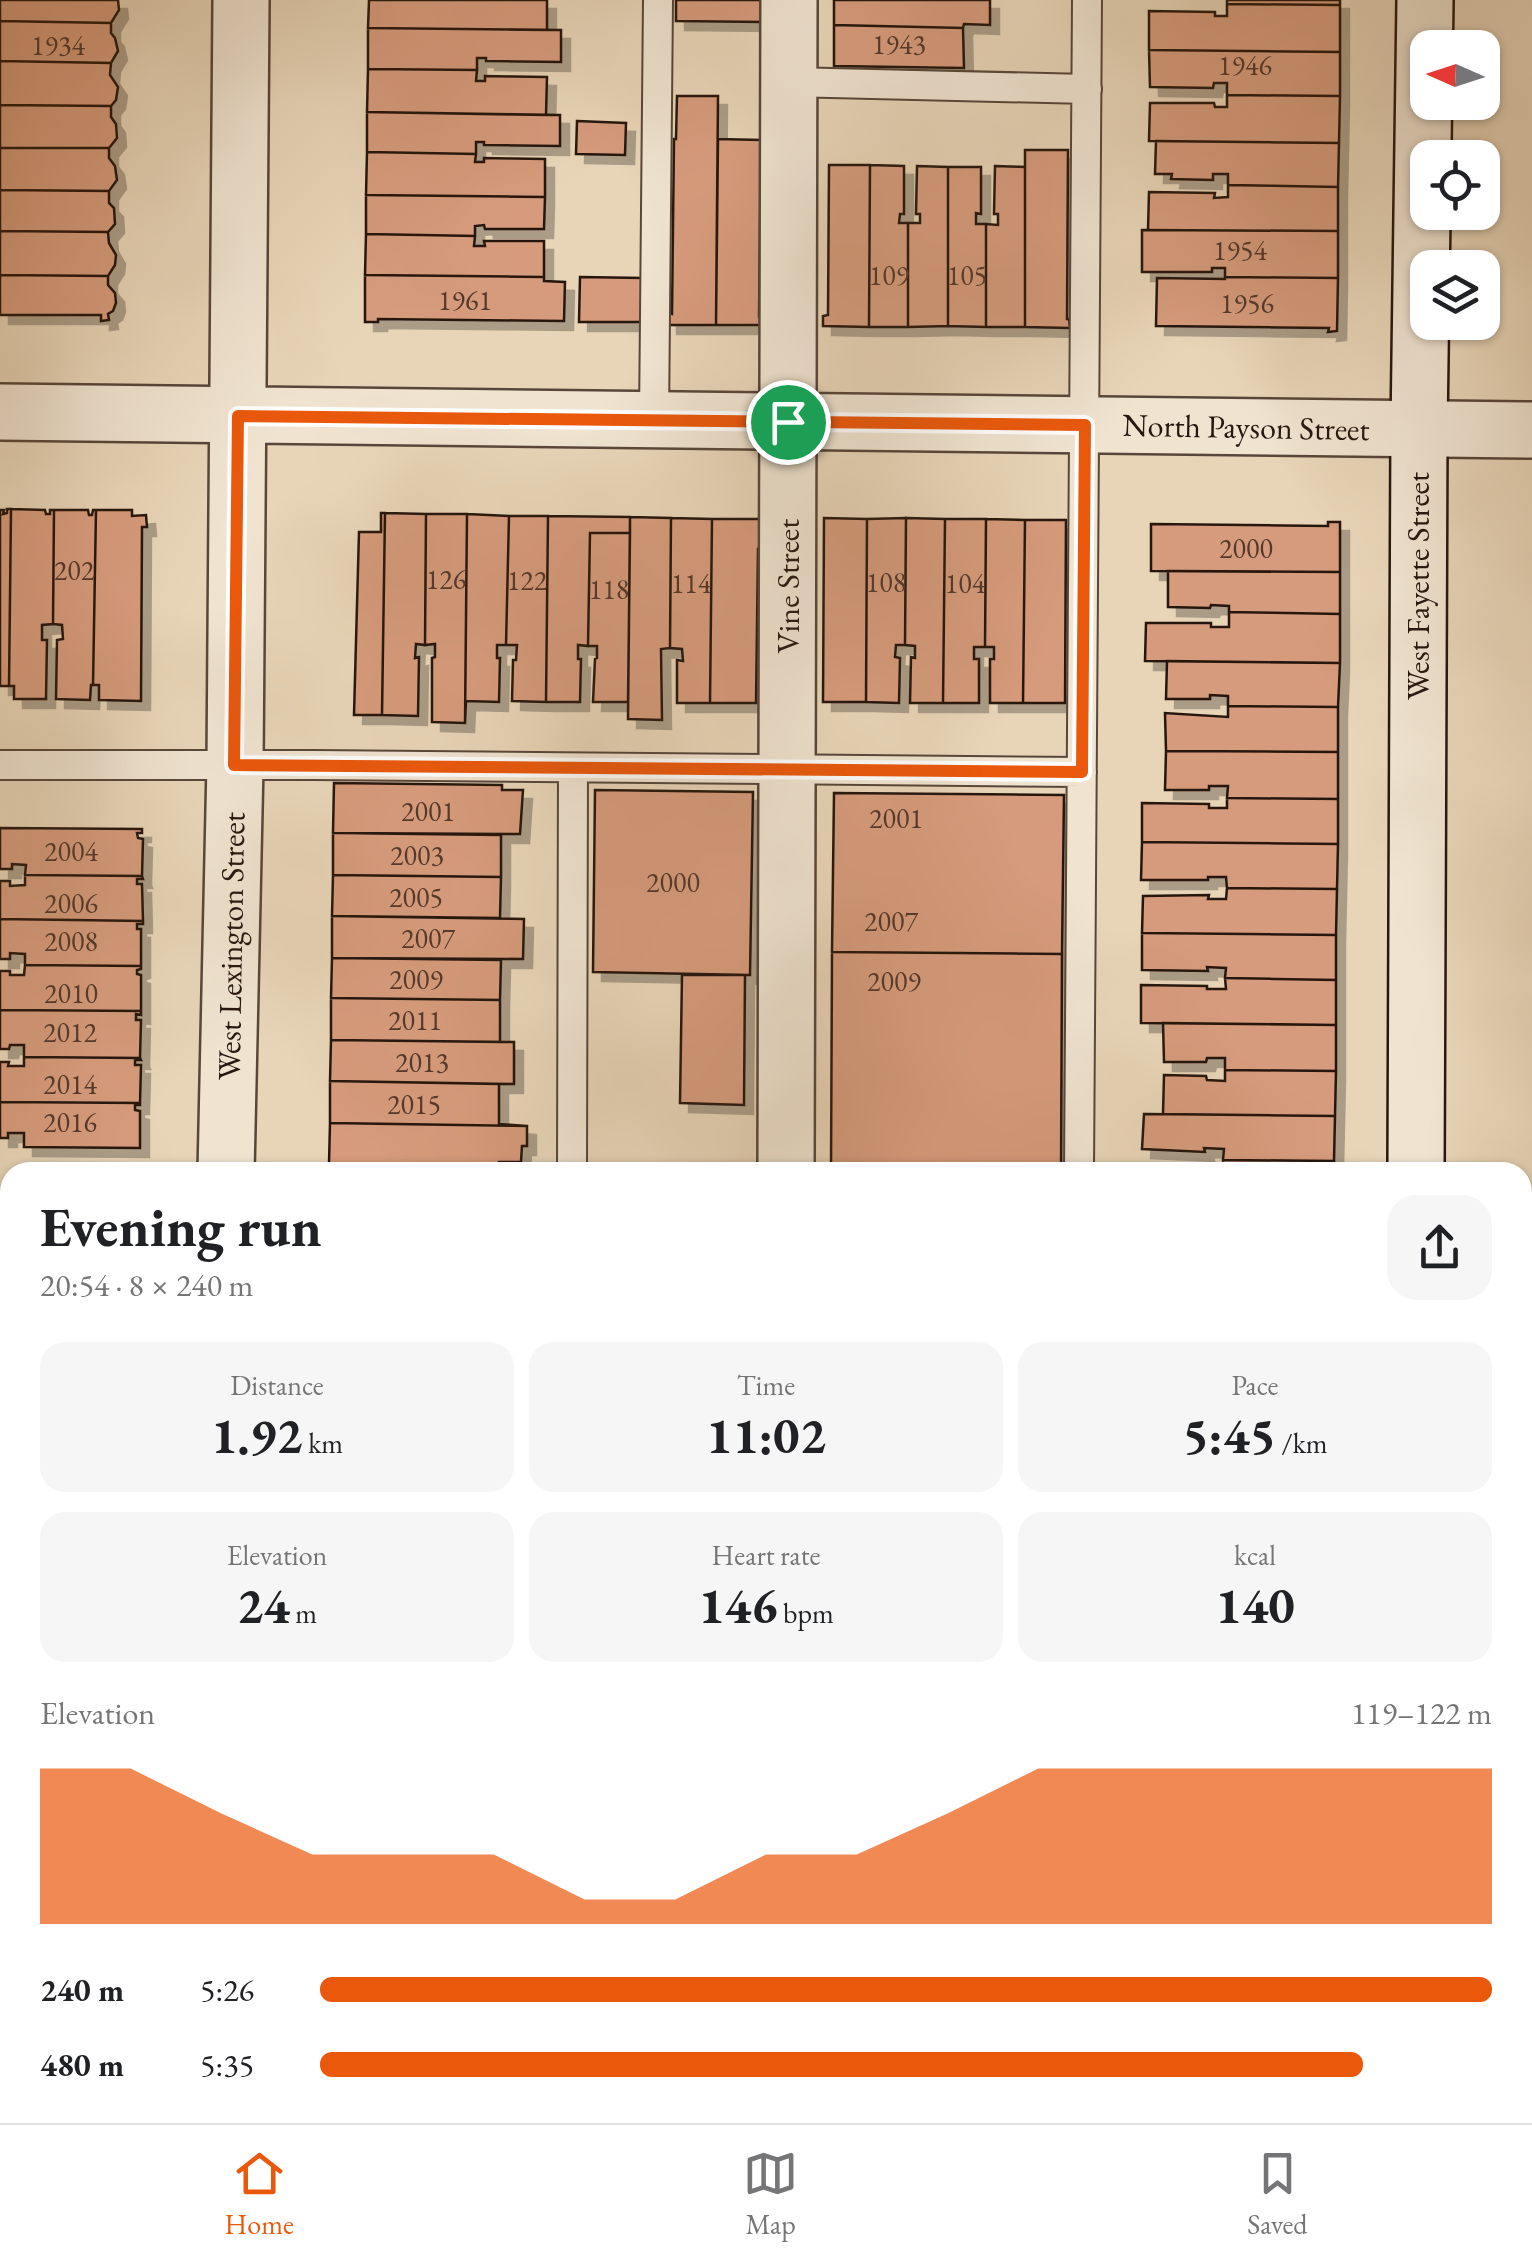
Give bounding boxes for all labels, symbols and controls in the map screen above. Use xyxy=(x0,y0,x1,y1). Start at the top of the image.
house number: 1943 xyxy=(872,26,926,62)
house number: 1934 xyxy=(31,27,85,63)
north arrow xyxy=(1410,30,1500,120)
map controls xyxy=(1410,30,1500,340)
house number: 1946 xyxy=(1218,47,1272,83)
button: locate xyxy=(1410,140,1500,230)
house number: 1954 xyxy=(1213,232,1267,268)
button: layers xyxy=(1410,250,1500,340)
house number: 109 xyxy=(869,257,909,293)
house number: 105 xyxy=(947,257,987,293)
house number: 1961 xyxy=(438,282,492,318)
house number: 1956 xyxy=(1220,285,1274,321)
pin xyxy=(746,380,831,465)
icon: arrive xyxy=(761,395,816,450)
street label: North Payson Street xyxy=(1122,404,1370,450)
street label: West Fayette Street xyxy=(1397,472,1439,700)
street label: Vine Street xyxy=(767,519,809,653)
house number: 2000 xyxy=(1219,530,1273,566)
house number: 202 xyxy=(54,552,95,588)
house number: 126 xyxy=(426,561,466,597)
house number: 122 xyxy=(507,562,548,598)
house number: 108 xyxy=(866,564,906,600)
house number: 114 xyxy=(671,565,712,601)
house number: 104 xyxy=(945,565,986,601)
house number: 118 xyxy=(589,571,629,607)
house number: 2001 xyxy=(401,793,455,829)
house number: 2001 xyxy=(869,800,923,836)
street label: West Lexington Street xyxy=(208,812,254,1080)
house number: 2004 xyxy=(44,833,98,869)
house number: 2003 xyxy=(390,837,444,873)
house number: 2000 xyxy=(646,864,700,900)
house number: 2005 xyxy=(389,879,443,915)
house number: 2006 xyxy=(44,885,98,921)
house number: 2007 xyxy=(864,903,918,939)
house number: 2007 xyxy=(401,920,455,956)
house number: 2008 xyxy=(44,923,98,959)
house number: 2009 xyxy=(389,961,443,997)
house number: 2009 xyxy=(867,963,921,999)
house number: 2010 xyxy=(44,975,98,1011)
house number: 2011 xyxy=(388,1002,442,1038)
house number: 2012 xyxy=(43,1014,97,1050)
house number: 2013 xyxy=(395,1044,449,1080)
house number: 2014 xyxy=(43,1066,97,1102)
house number: 2015 xyxy=(387,1086,441,1122)
house number: 2016 xyxy=(43,1104,97,1140)
text: Evening run xyxy=(40,1191,322,1262)
button: share xyxy=(1387,1195,1492,1300)
text: 20:54 · 8 × 240 m xyxy=(40,1264,253,1306)
text: Distance xyxy=(230,1367,324,1403)
text: Time xyxy=(737,1367,795,1403)
text: Pace xyxy=(1232,1367,1278,1403)
text: 1.92 xyxy=(211,1403,303,1468)
text: 11:02 xyxy=(706,1403,826,1468)
text: 5:45 xyxy=(1182,1403,1276,1468)
text: km xyxy=(303,1425,343,1461)
text: /km xyxy=(1276,1425,1328,1461)
text: Elevation xyxy=(227,1537,327,1573)
text: Heart rate xyxy=(712,1537,820,1573)
text: kcal xyxy=(1234,1537,1276,1573)
text: 24 xyxy=(237,1573,290,1638)
text: 146 xyxy=(698,1573,778,1638)
text: 140 xyxy=(1215,1573,1295,1638)
text: m xyxy=(290,1595,317,1631)
text: bpm xyxy=(778,1595,834,1631)
text: Elevation xyxy=(40,1692,155,1734)
text: 119–122 m xyxy=(1351,1692,1492,1734)
text: 240 m xyxy=(40,1969,124,2011)
text: 5:26 xyxy=(200,1969,254,2011)
text: 480 m xyxy=(40,2044,124,2086)
text: 5:35 xyxy=(200,2044,254,2086)
tab: Home xyxy=(225,2146,294,2242)
tab: Map xyxy=(743,2146,798,2242)
tab: Saved xyxy=(1247,2146,1307,2242)

